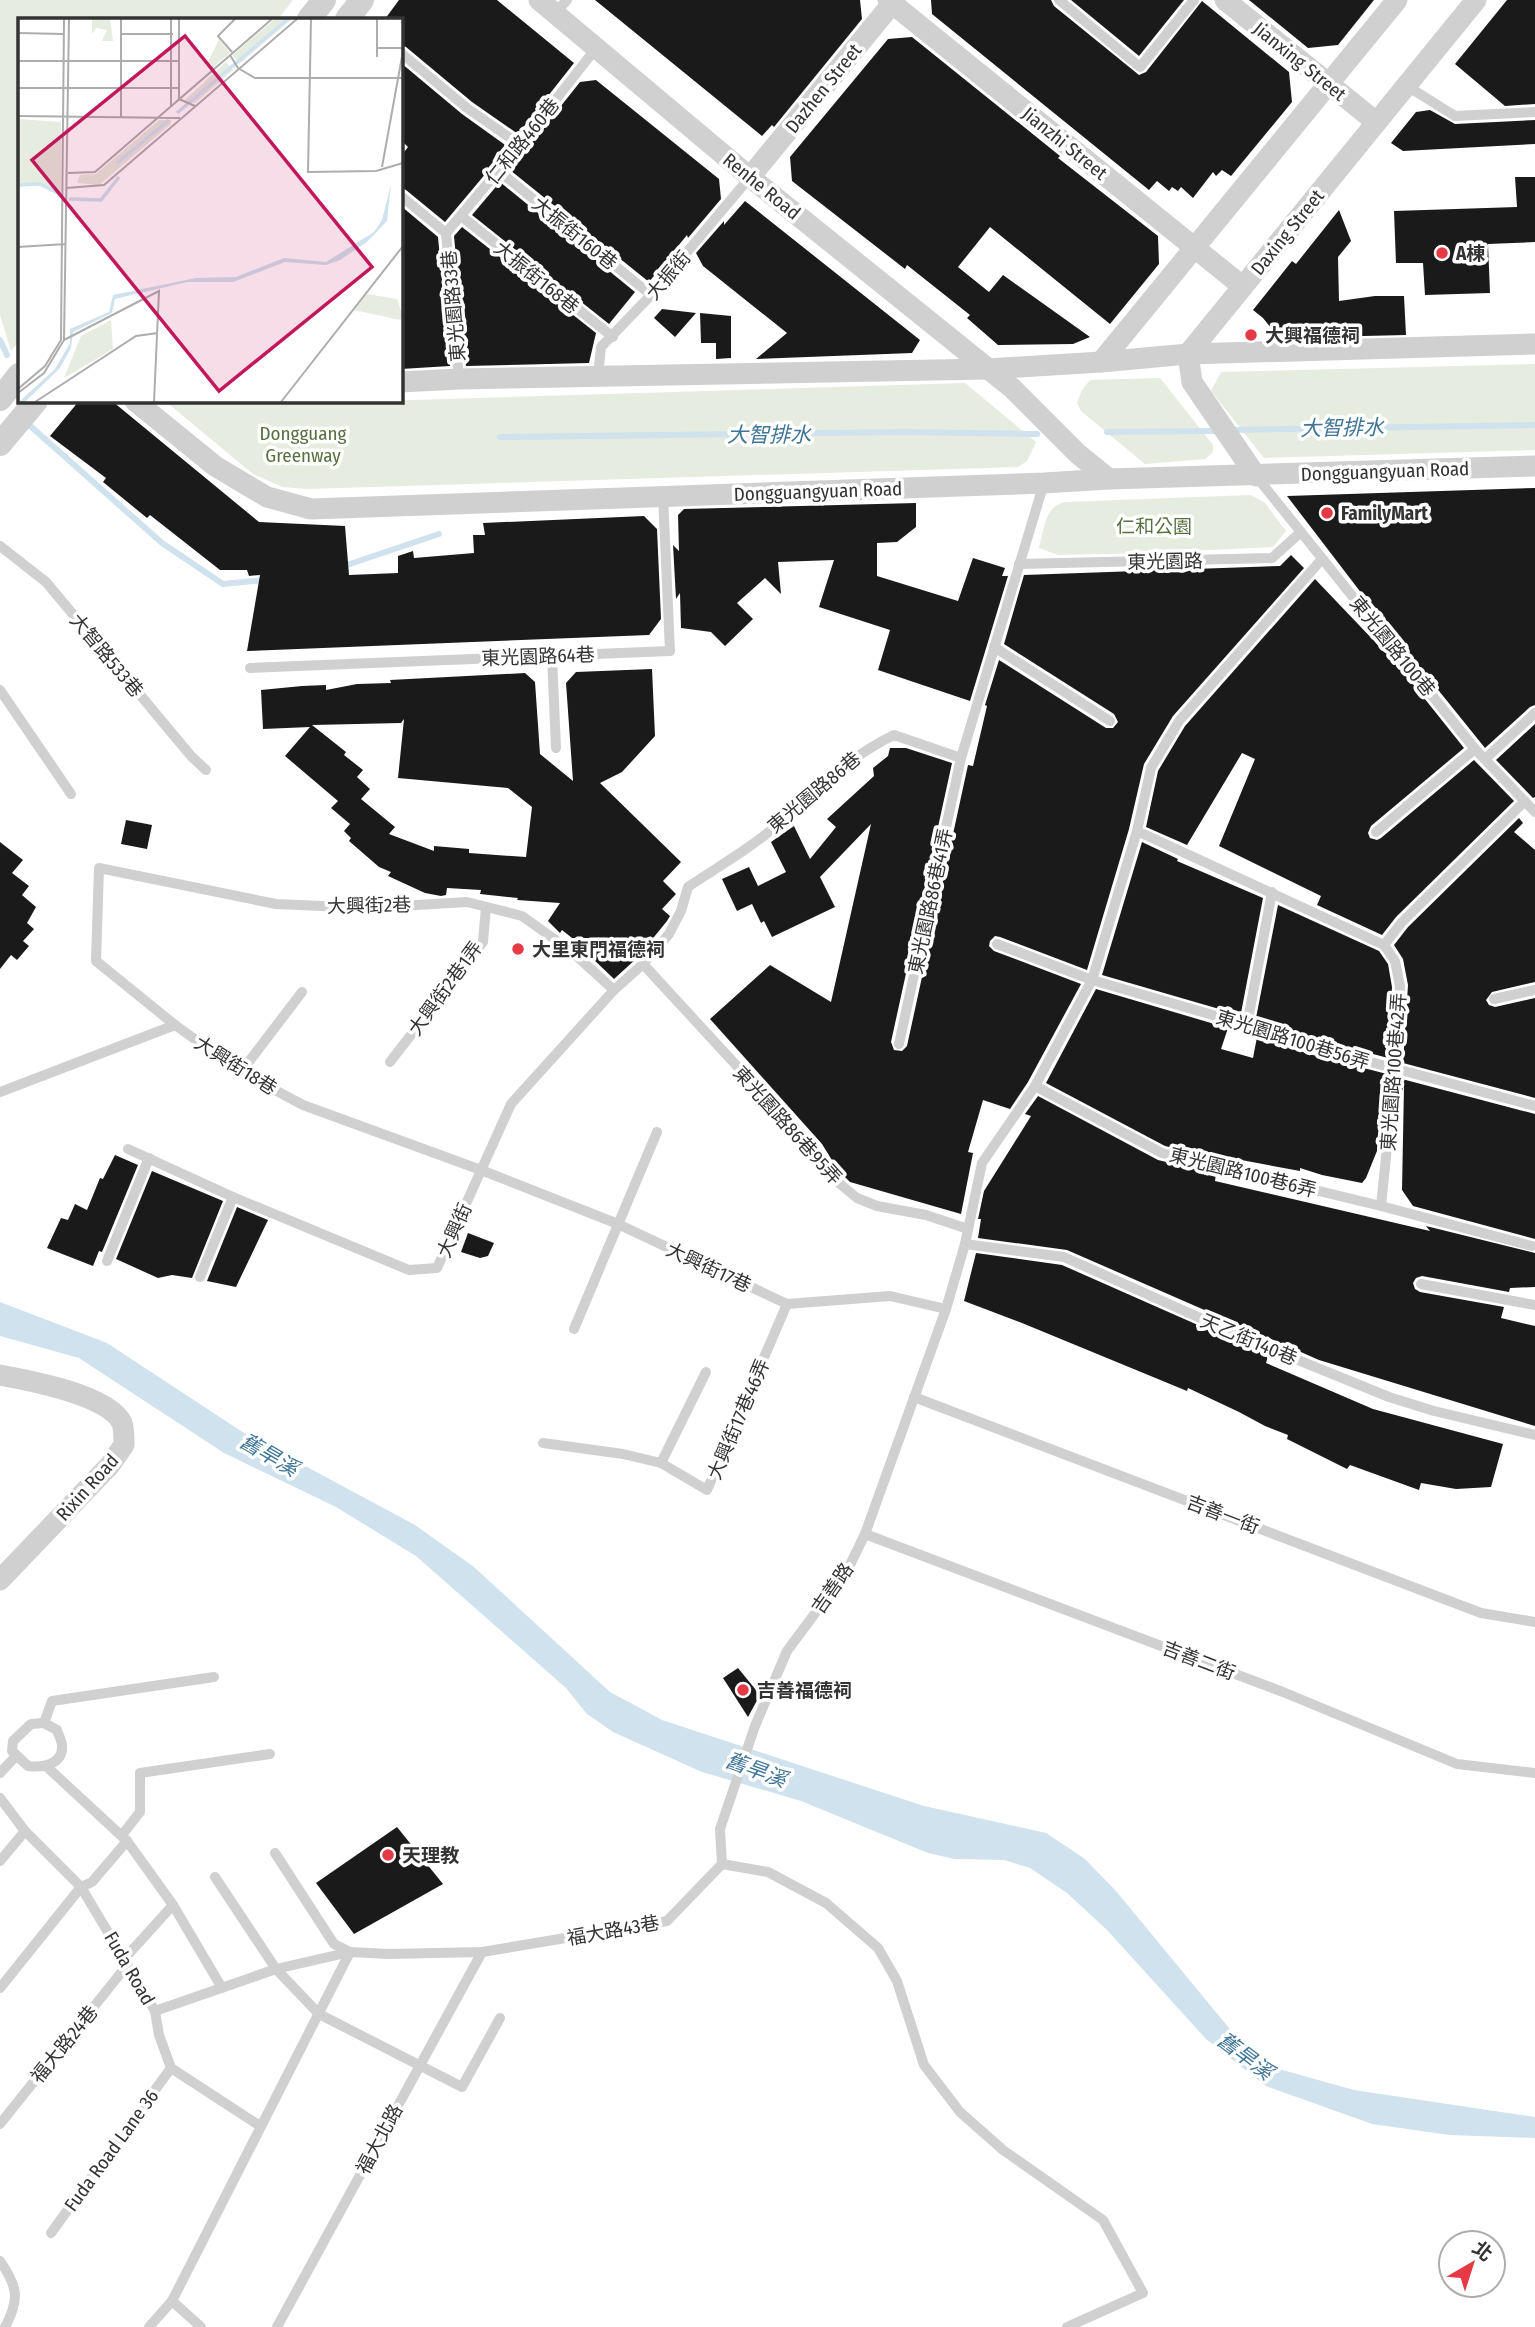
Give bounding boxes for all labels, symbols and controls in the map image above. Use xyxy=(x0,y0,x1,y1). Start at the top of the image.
street label: Jianxing Street xyxy=(1249,17,1351,106)
inset map xyxy=(18,18,402,402)
street label: Dazhen Street xyxy=(780,38,867,138)
street label: 仁和路460巷 xyxy=(481,93,564,189)
street label: Jianzhi Street xyxy=(1018,102,1112,185)
street label: Renhe Road xyxy=(718,148,805,225)
street label: Daxing Street xyxy=(1246,184,1329,280)
street label: 大振街160巷 xyxy=(528,192,622,275)
street label: 大振街168巷 xyxy=(490,236,584,319)
place label: A棟 xyxy=(1455,242,1485,265)
marker: A棟 xyxy=(1434,245,1450,261)
street label: 大振街 xyxy=(641,246,696,305)
street label: 東光園路33巷 xyxy=(437,249,470,363)
place label: 大興福德祠 xyxy=(1265,324,1360,347)
marker: 大興福德祠 xyxy=(1243,327,1259,343)
water label: 大智排水 xyxy=(1300,414,1385,442)
park label: Dongguang Greenway xyxy=(260,422,347,467)
water label: 大智排水 xyxy=(727,422,812,448)
street label: Dongguangyuan Road xyxy=(1300,457,1470,486)
street label: Dongguangyuan Road xyxy=(733,477,903,506)
place label: FamilyMart xyxy=(1341,502,1428,525)
marker: FamilyMart xyxy=(1319,505,1335,521)
park label: 仁和公園 xyxy=(1116,515,1192,538)
street label: 東光園路 xyxy=(1127,549,1203,574)
street label: 東光園路100巷 xyxy=(1345,592,1440,701)
street label: 大智路533巷 xyxy=(65,609,148,702)
street label: 東光園路64巷 xyxy=(481,643,595,670)
street label: 東光園路86巷 xyxy=(763,747,865,838)
street label: 東光園路86巷41弄 xyxy=(904,826,957,976)
street label: 大興街2巷 xyxy=(327,893,411,918)
street label: 大興街2巷1弄 xyxy=(404,937,487,1040)
place label: 大里東門福德祠 xyxy=(532,938,665,961)
marker: 大里東門福德祠 xyxy=(510,941,526,957)
street label: 東光園路100巷42弄 xyxy=(1376,992,1411,1152)
street label: 東光園路100巷56弄 xyxy=(1213,1005,1372,1074)
street label: 大興街18巷 xyxy=(190,1031,281,1100)
street label: 東光園路86巷95弄 xyxy=(729,1062,847,1189)
street label: 東光園路100巷6弄 xyxy=(1167,1143,1319,1202)
street label: 大興街 xyxy=(432,1199,477,1261)
street label: 大興街17巷 xyxy=(663,1238,755,1297)
street label: 天乙街140巷 xyxy=(1197,1309,1300,1370)
street label: 大興街17巷46弄 xyxy=(703,1355,774,1483)
water label: 舊旱溪 xyxy=(235,1428,305,1484)
street label: Rixin Road xyxy=(51,1449,123,1526)
street label: 吉善一街 xyxy=(1183,1490,1262,1539)
street label: 吉善路 xyxy=(807,1558,858,1618)
street label: 吉善二街 xyxy=(1159,1636,1238,1685)
place label: 吉善福德祠 xyxy=(757,1679,852,1702)
marker: 吉善福德祠 xyxy=(735,1682,751,1698)
water label: 舊旱溪 xyxy=(722,1747,793,1794)
place label: 天理教 xyxy=(402,1844,460,1867)
marker: 天理教 xyxy=(380,1847,396,1863)
street label: 福大路43巷 xyxy=(565,1911,661,1950)
street label: Fuda Road xyxy=(99,1927,160,2009)
street label: 福大路24巷 xyxy=(26,2001,103,2088)
water label: 舊旱溪 xyxy=(1212,2027,1280,2087)
street label: Fuda Road Lane 36 xyxy=(60,2085,163,2216)
street label: 福大北路 xyxy=(351,2100,407,2178)
north arrow xyxy=(1437,2229,1507,2299)
text: 北 xyxy=(1468,2236,1497,2266)

